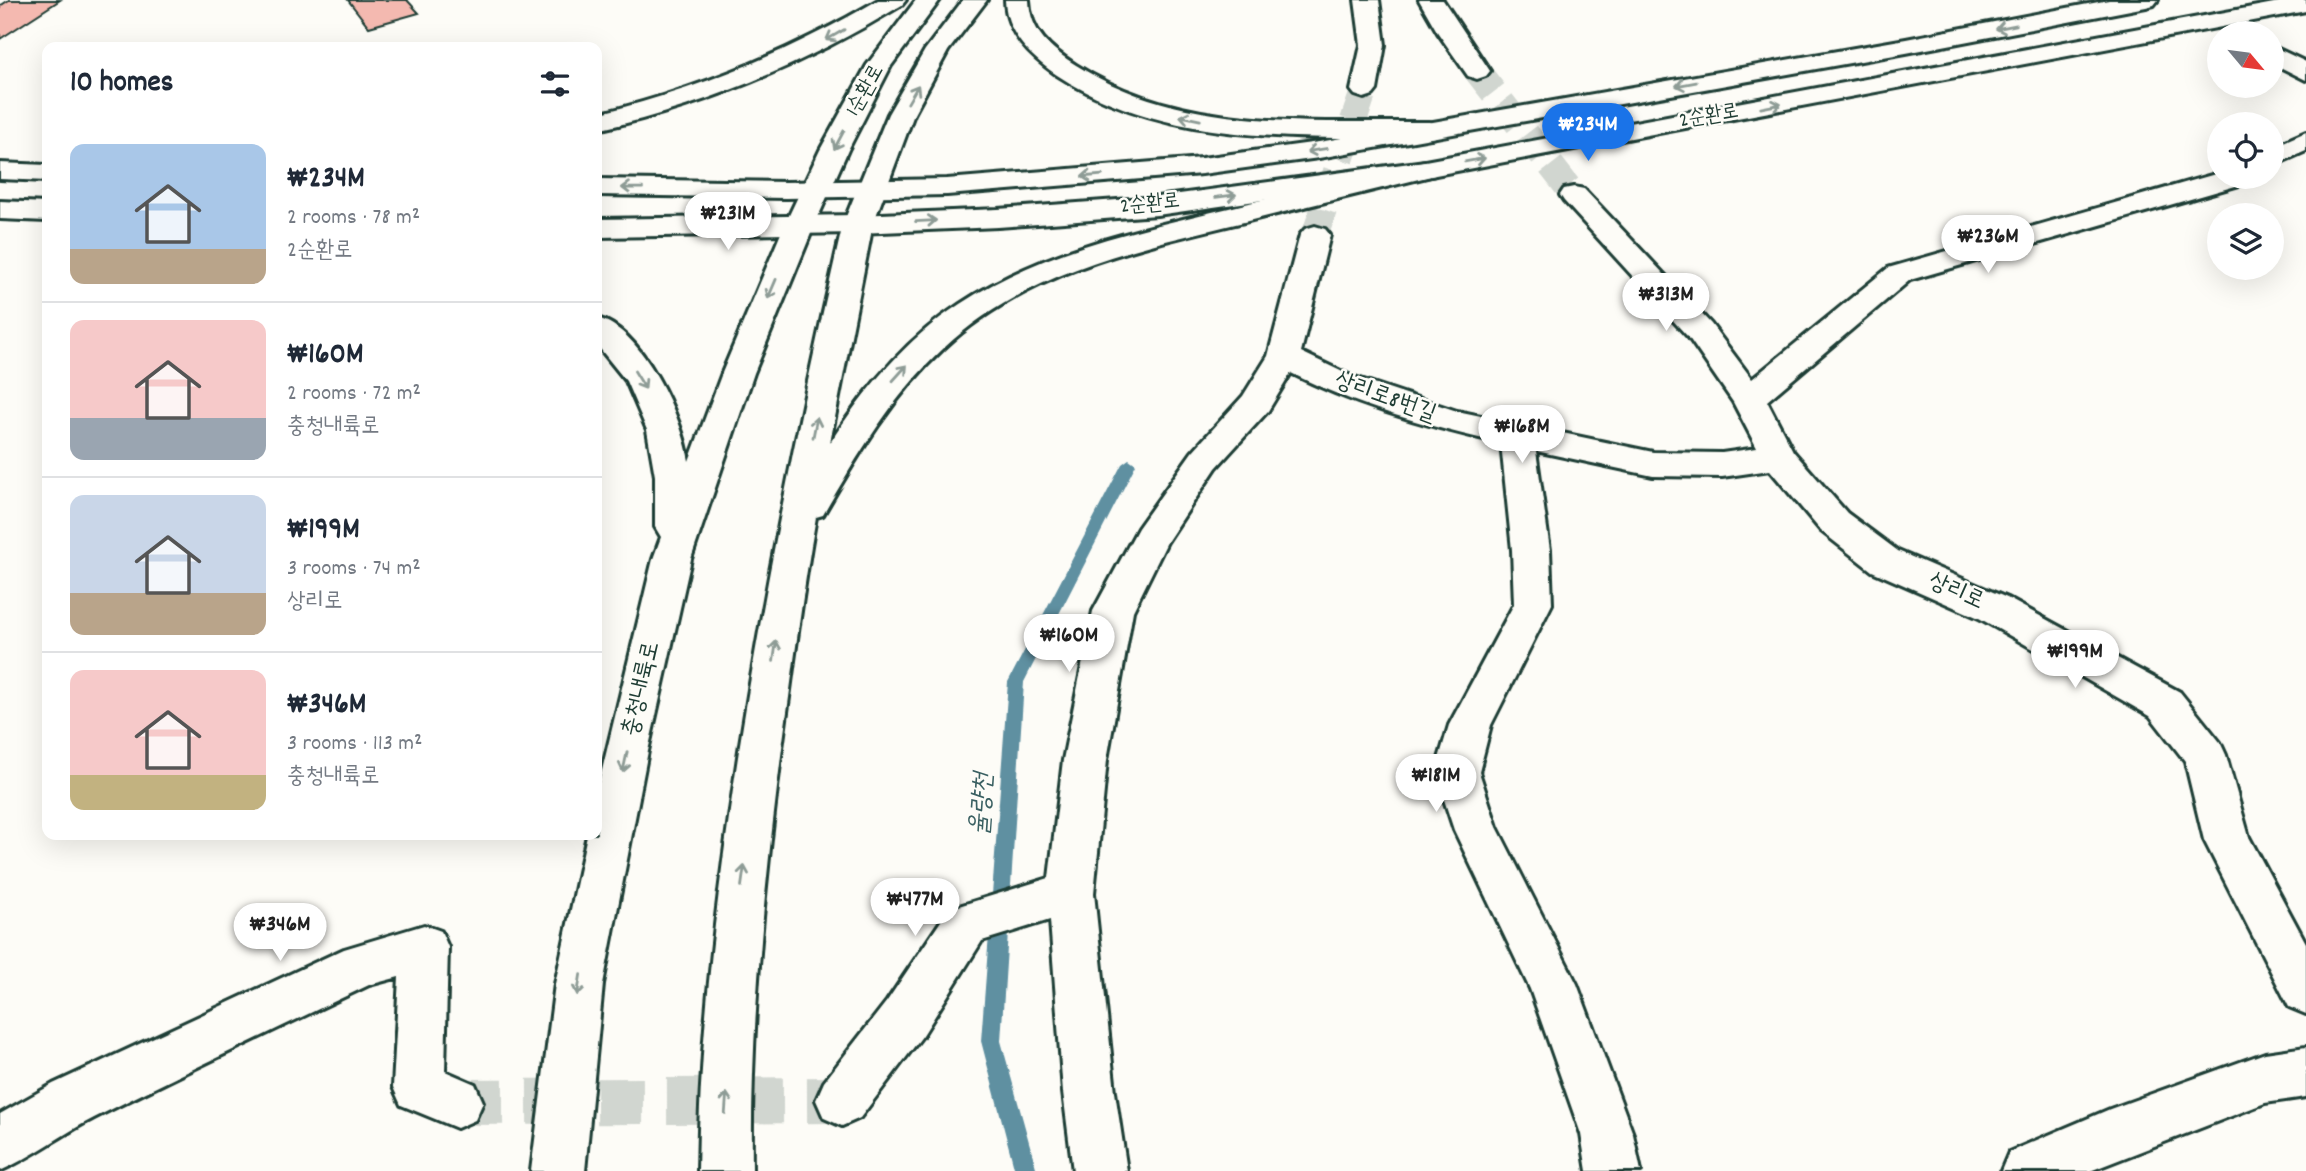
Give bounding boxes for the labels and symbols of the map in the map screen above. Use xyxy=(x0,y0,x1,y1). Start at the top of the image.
one-way arrow xyxy=(1996,20,2018,34)
north arrow xyxy=(2207,21,2284,98)
one-way arrow xyxy=(826,28,846,42)
street label: 1순환로 xyxy=(839,60,893,122)
one-way arrow xyxy=(1675,78,1698,91)
one-way arrow xyxy=(906,84,920,104)
street label: 2순환로 xyxy=(1677,97,1741,137)
one-way arrow xyxy=(1759,98,1782,112)
pin: ₩234M xyxy=(1539,104,1637,163)
one-way arrow xyxy=(1179,111,1202,125)
one-way arrow xyxy=(832,129,845,150)
one-way arrow xyxy=(1307,144,1329,157)
one-way arrow xyxy=(1463,153,1486,166)
one-way arrow xyxy=(1081,170,1103,183)
one-way arrow xyxy=(621,181,644,195)
street label: 2순환로 xyxy=(1119,187,1181,223)
one-way arrow xyxy=(1214,189,1237,202)
pin: ₩231M xyxy=(679,192,777,252)
one-way arrow xyxy=(914,215,937,228)
pin: ₩236M xyxy=(1939,216,2037,275)
pin: ₩313M xyxy=(1617,274,1715,333)
one-way arrow xyxy=(765,277,778,299)
street label: 상리로8번길 xyxy=(1329,364,1441,432)
one-way arrow xyxy=(892,365,908,383)
one-way arrow xyxy=(633,370,648,389)
pin: ₩168M xyxy=(1473,406,1571,465)
one-way arrow xyxy=(809,416,822,439)
street label: 상리로 xyxy=(1923,565,1989,619)
pin: ₩160M xyxy=(1020,614,1118,674)
pin: ₩199M xyxy=(2026,630,2124,690)
street label: 충청내륙로 xyxy=(615,638,669,740)
one-way arrow xyxy=(769,640,782,663)
one-way arrow xyxy=(617,750,631,773)
pin: ₩181M xyxy=(1387,754,1485,814)
water label: 율량천 xyxy=(962,768,1004,837)
one-way arrow xyxy=(737,865,750,888)
pin: ₩477M xyxy=(866,878,964,938)
pin: ₩346M xyxy=(231,904,329,963)
one-way arrow xyxy=(572,973,585,996)
one-way arrow xyxy=(720,1092,733,1115)

